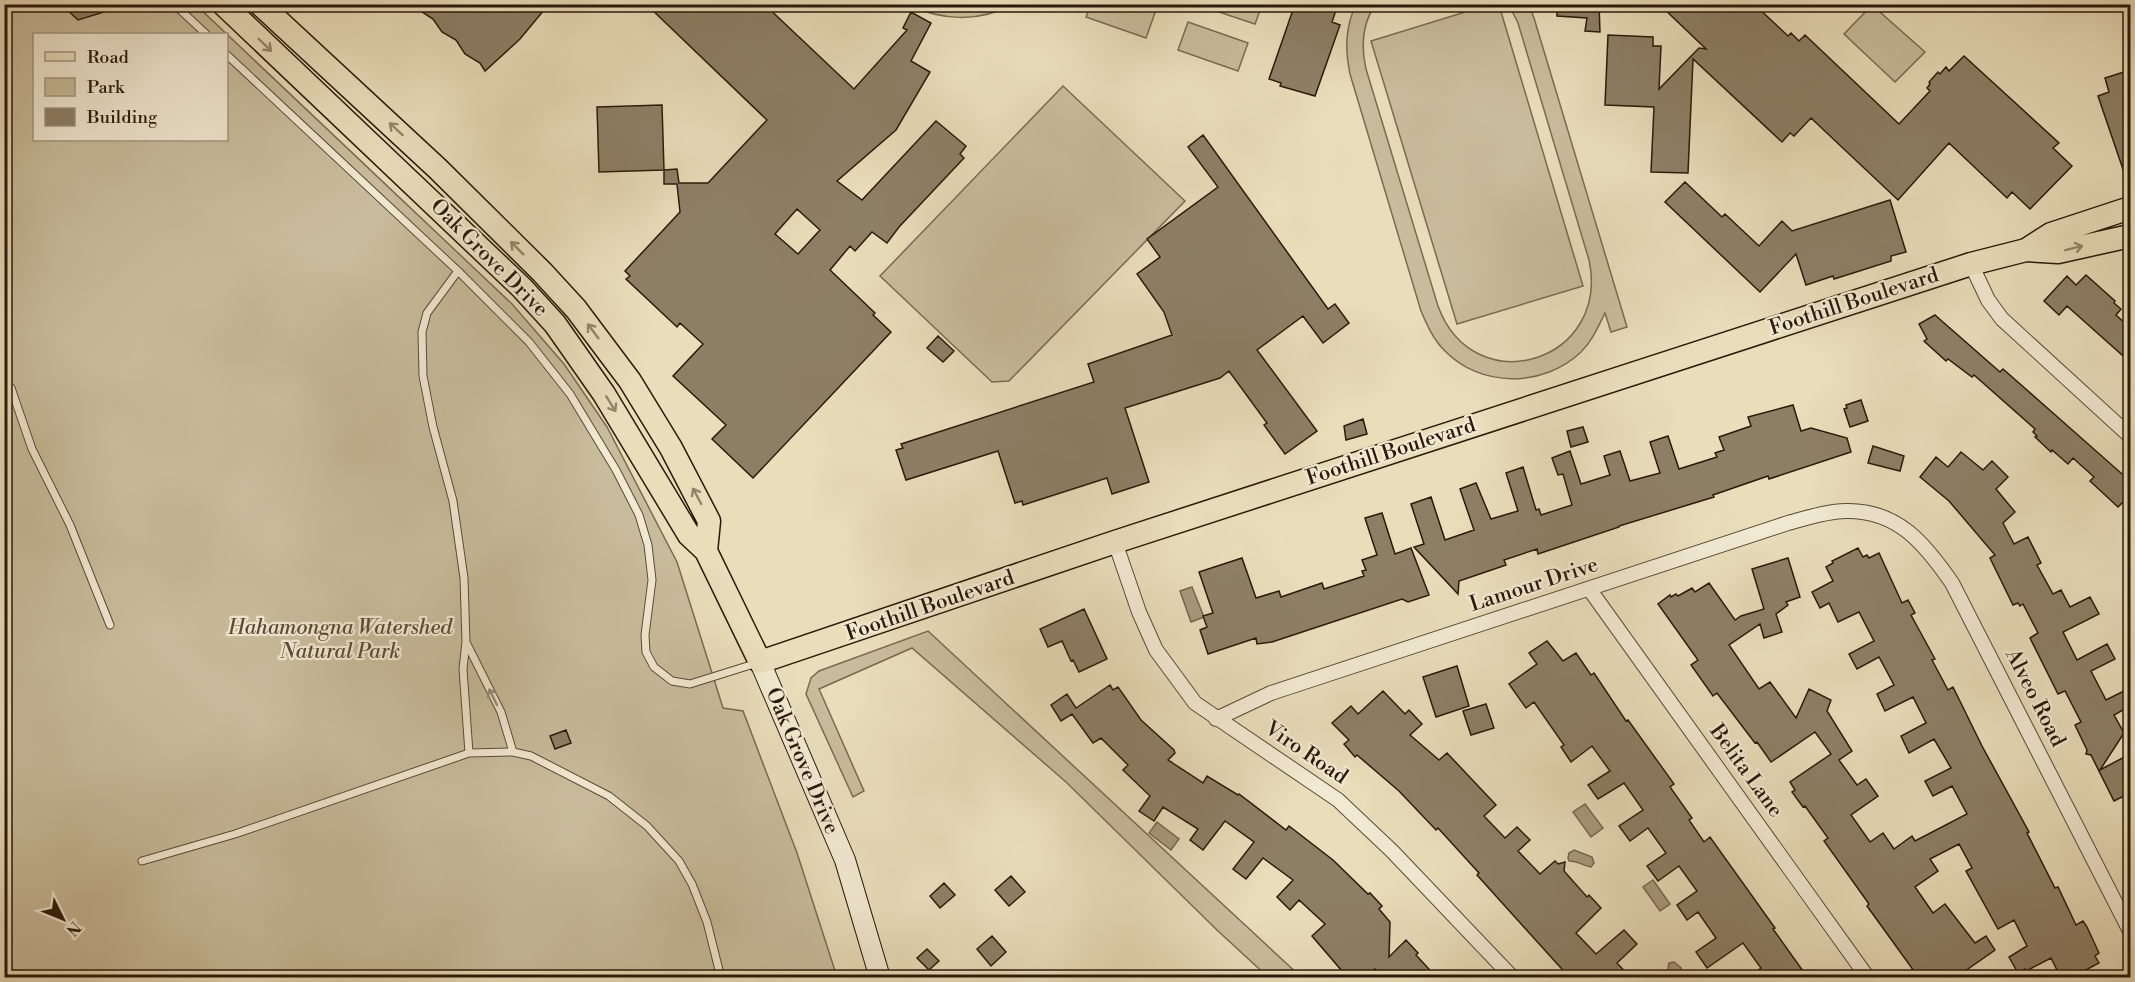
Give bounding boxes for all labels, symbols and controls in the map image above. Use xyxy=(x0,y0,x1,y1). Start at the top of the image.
legend xyxy=(33,33,228,141)
one-way arrow xyxy=(257,38,272,52)
text: Road xyxy=(87,46,130,69)
text: Park xyxy=(87,76,126,99)
text: Building xyxy=(86,106,158,129)
one-way arrow xyxy=(388,122,403,136)
street label: Oak Grove Drive xyxy=(424,193,554,323)
one-way arrow xyxy=(510,240,525,255)
one-way arrow xyxy=(2064,241,2083,253)
street label: Foothill Boulevard xyxy=(1766,262,1942,342)
one-way arrow xyxy=(587,324,599,340)
one-way arrow xyxy=(605,395,617,412)
street label: Foothill Boulevard xyxy=(1303,412,1479,492)
one-way arrow xyxy=(690,488,702,506)
street label: Lamour Drive xyxy=(1466,552,1602,618)
street label: Foothill Boulevard xyxy=(842,565,1018,647)
park label: Hahamongna Watershed Natural Park xyxy=(227,615,453,665)
street label: Alveo Road xyxy=(1999,644,2071,751)
street label: Oak Grove Drive xyxy=(759,684,845,838)
one-way arrow xyxy=(487,688,499,706)
street label: Viro Road xyxy=(1259,715,1352,790)
street label: Belita Lane xyxy=(1703,719,1788,823)
north arrow xyxy=(33,889,93,949)
text: N xyxy=(61,917,85,940)

